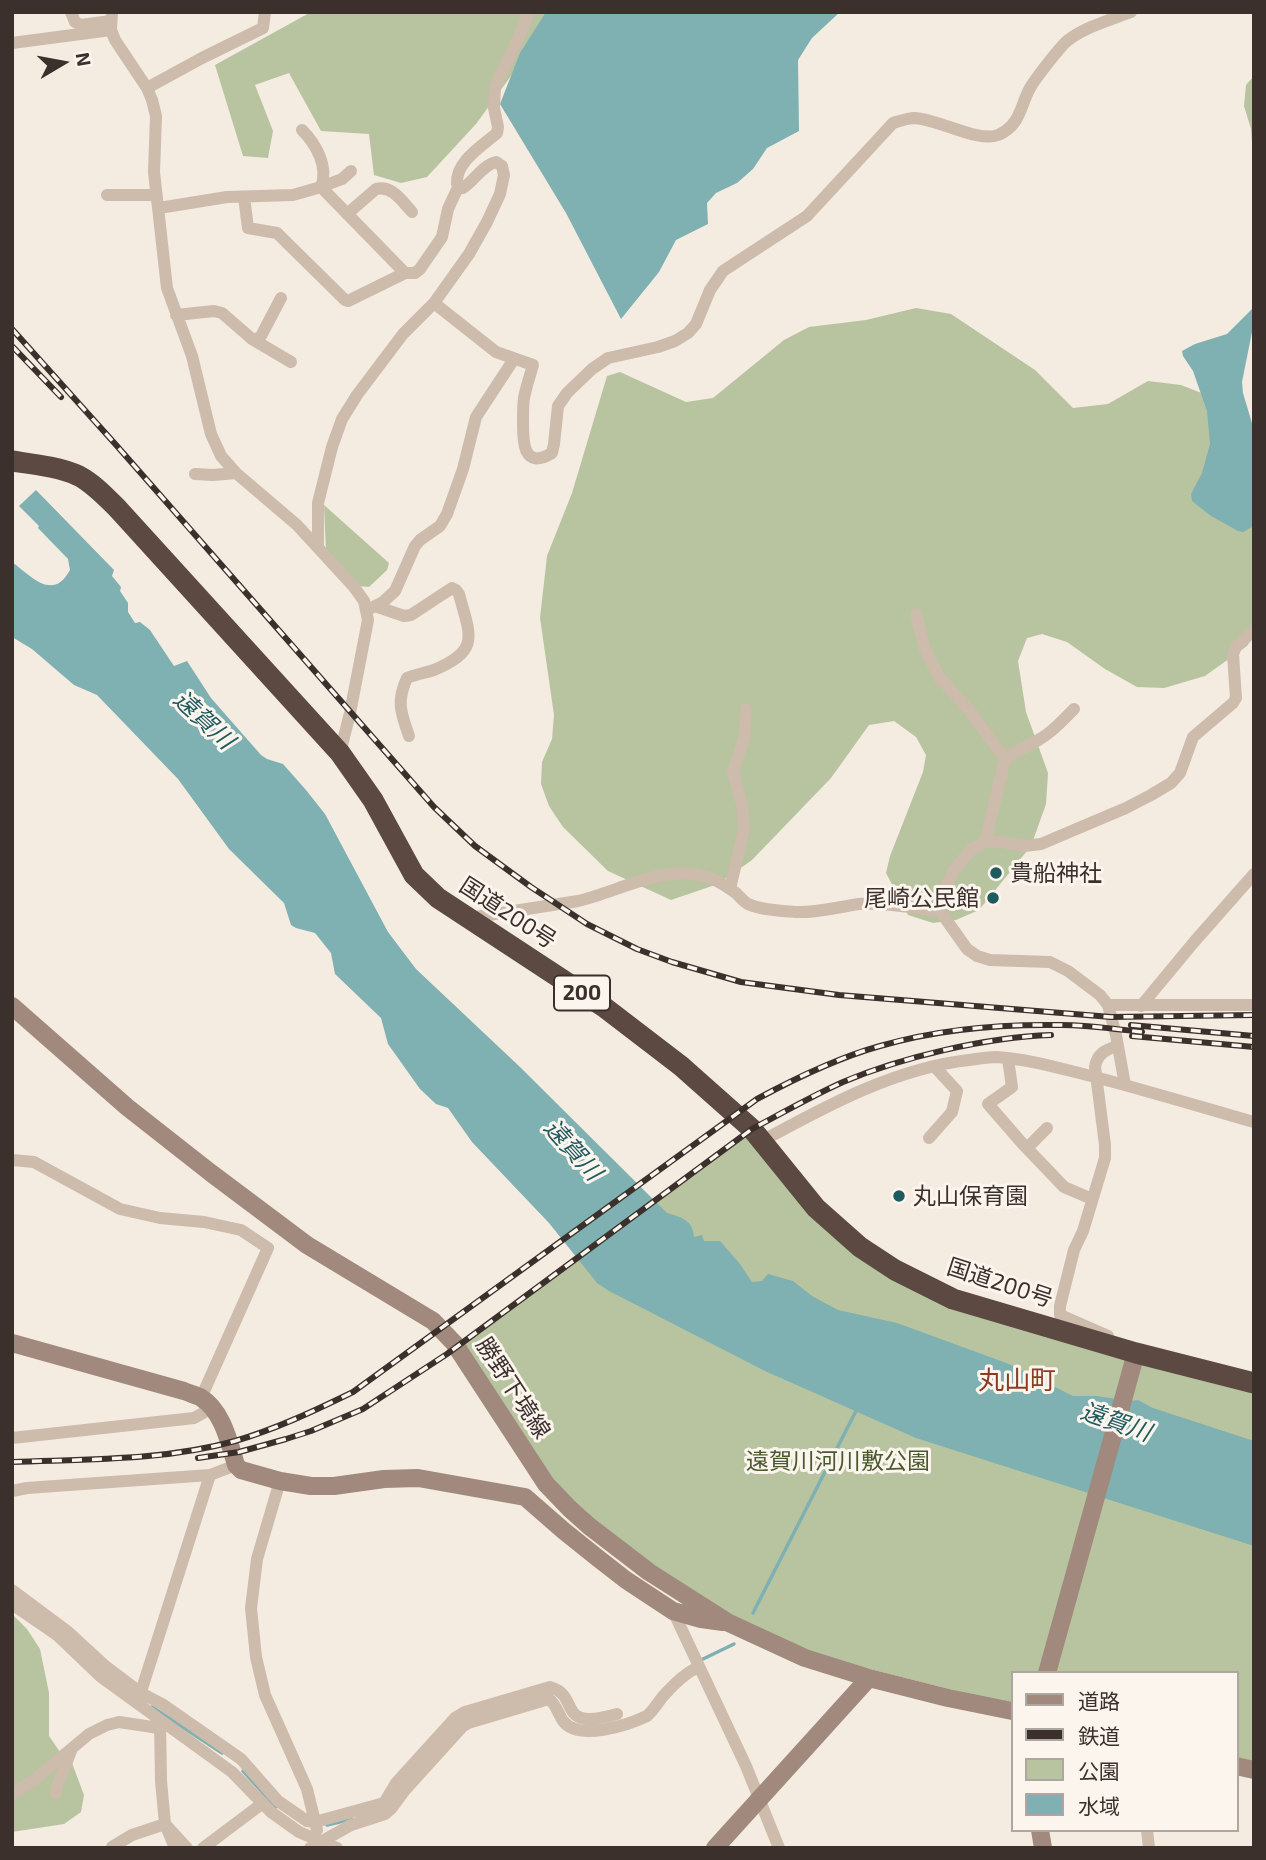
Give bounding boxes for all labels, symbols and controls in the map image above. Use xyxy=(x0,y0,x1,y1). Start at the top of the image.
north arrow xyxy=(28,28,98,98)
text: N xyxy=(72,51,97,68)
water label: 遠賀川 xyxy=(168,685,240,755)
place label: 貴船神社 xyxy=(1010,859,1102,887)
marker: 貴船神社 xyxy=(988,865,1004,881)
street label: 国道200号 xyxy=(454,872,562,954)
place label: 尾崎公民館 xyxy=(864,884,979,912)
marker: 尾崎公民館 xyxy=(985,890,1001,906)
road number: 200 xyxy=(554,976,610,1010)
water label: 遠賀川 xyxy=(538,1114,608,1186)
place label: 丸山保育園 xyxy=(913,1182,1028,1210)
marker: 丸山保育園 xyxy=(891,1188,907,1204)
street label: 国道200号 xyxy=(944,1253,1056,1313)
street label: 勝野下境線 xyxy=(470,1332,556,1444)
district label: 丸山町 xyxy=(978,1364,1056,1396)
water label: 遠賀川 xyxy=(1077,1397,1155,1447)
park label: 遠賀川河川敷公園 xyxy=(746,1447,930,1475)
legend xyxy=(1010,1671,1238,1832)
text: 道路 xyxy=(1078,1688,1120,1713)
text: 鉄道 xyxy=(1078,1723,1120,1748)
text: 公園 xyxy=(1078,1758,1120,1783)
text: 水域 xyxy=(1078,1793,1120,1818)

